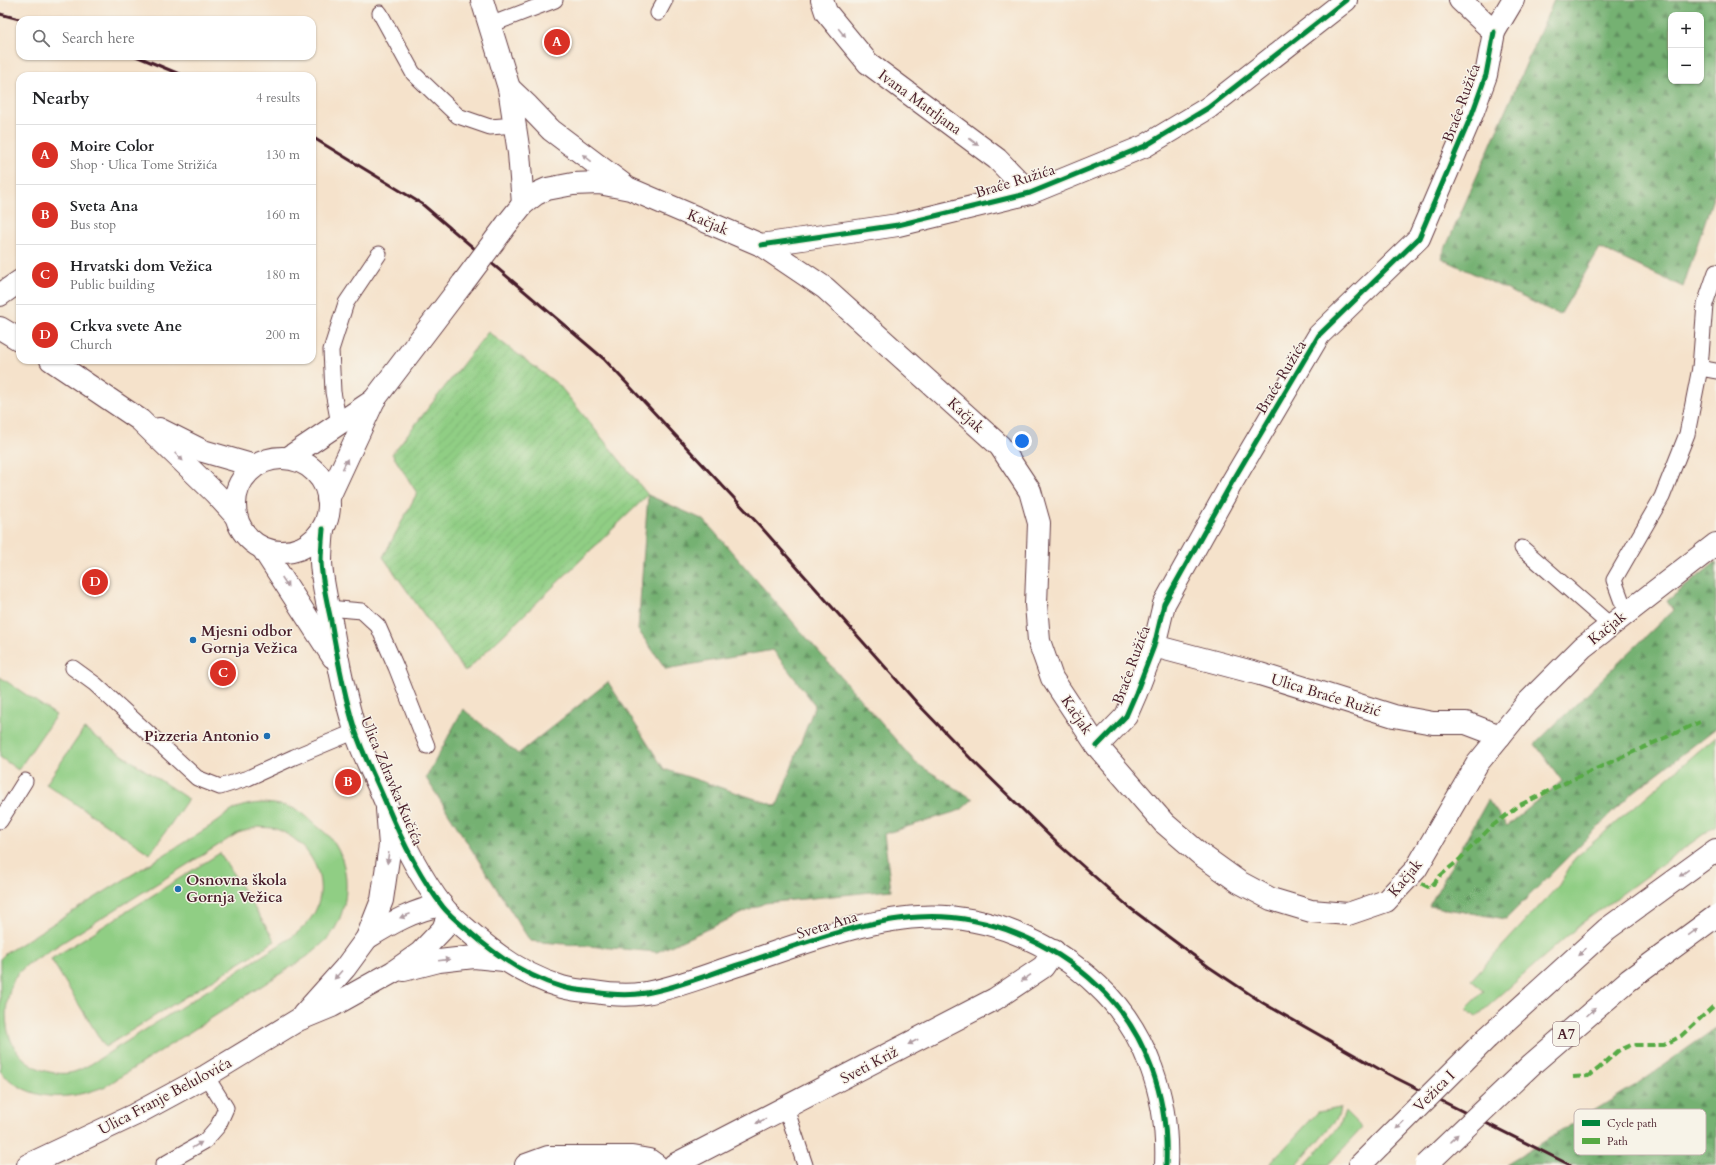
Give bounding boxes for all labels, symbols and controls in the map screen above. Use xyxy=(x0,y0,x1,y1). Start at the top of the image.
map controls xyxy=(1668,12,1704,84)
button: + xyxy=(1668,12,1704,48)
search box xyxy=(16,16,316,60)
icon: search xyxy=(30,27,52,49)
pin: A xyxy=(544,27,570,57)
one-way arrow xyxy=(838,27,847,38)
text: Search here xyxy=(62,28,135,48)
button: − xyxy=(1668,48,1704,84)
street label: Braće Ružića xyxy=(1437,60,1485,145)
street label: Ivana Matrljana xyxy=(874,65,966,139)
text: Nearby xyxy=(32,87,89,110)
text: 4 results xyxy=(256,89,300,107)
text: Moire Color xyxy=(70,136,154,156)
one-way arrow xyxy=(969,137,980,146)
text: A xyxy=(40,146,50,164)
text: 130 m xyxy=(266,146,300,164)
one-way arrow xyxy=(582,154,593,163)
text: Shop · Ulica Tome Strižića xyxy=(70,156,217,174)
street label: Braće Ružića xyxy=(973,159,1058,203)
text: Sveta Ana xyxy=(70,196,138,216)
street label: Kačjak xyxy=(684,204,732,240)
text: B xyxy=(40,206,50,224)
text: 160 m xyxy=(266,206,300,224)
text: Bus stop xyxy=(70,216,116,234)
text: Hrvatski dom Vežica xyxy=(70,256,213,276)
text: C xyxy=(40,266,50,284)
text: 180 m xyxy=(266,266,300,284)
text: Public building xyxy=(70,276,155,294)
text: Crkva svete Ane xyxy=(70,316,182,336)
text: D xyxy=(39,326,51,344)
text: 200 m xyxy=(266,326,300,344)
text: Church xyxy=(70,336,112,354)
street label: Braće Ružića xyxy=(1251,336,1311,418)
street label: Kačjak xyxy=(943,393,989,437)
your location xyxy=(1012,431,1032,451)
one-way arrow xyxy=(174,452,183,461)
one-way arrow xyxy=(342,458,348,469)
pin: D xyxy=(82,567,108,597)
one-way arrow xyxy=(281,576,288,588)
street label: Kačjak xyxy=(1584,607,1630,649)
place label: Mjesni odbor Gornja Vežica xyxy=(201,621,298,658)
street label: Braće Ružića xyxy=(1107,622,1155,707)
marker: Mjesni odbor Gornja Vežica xyxy=(188,635,198,645)
pin: C xyxy=(210,658,236,688)
street label: Ulica Braće Ružić xyxy=(1269,669,1384,721)
street label: Kačjak xyxy=(1057,691,1097,739)
street label: Ulica Zdravka Kučića xyxy=(356,713,428,849)
place label: Pizzeria Antonio xyxy=(144,726,259,746)
marker: Pizzeria Antonio xyxy=(262,731,272,741)
pin: B xyxy=(335,767,361,797)
one-way arrow xyxy=(385,852,391,864)
street label: Kačjak xyxy=(1383,855,1427,901)
one-way arrow xyxy=(1679,869,1690,877)
place label: Osnovna škola Gornja Vežica xyxy=(186,870,287,907)
marker: Osnovna škola Gornja Vežica xyxy=(173,884,183,894)
street label: Sveta Ana xyxy=(794,906,860,944)
one-way arrow xyxy=(398,914,410,920)
one-way arrow xyxy=(1688,928,1699,936)
one-way arrow xyxy=(1577,948,1587,957)
one-way arrow xyxy=(438,957,451,964)
one-way arrow xyxy=(334,970,343,980)
one-way arrow xyxy=(1021,974,1032,982)
one-way arrow xyxy=(1586,1008,1597,1017)
road number: A7 xyxy=(1553,1022,1579,1046)
one-way arrow xyxy=(908,1038,919,1045)
street label: Sveti Križ xyxy=(837,1041,902,1088)
street label: Ulica Franje Belulovića xyxy=(95,1052,235,1140)
street label: Vežica I xyxy=(1409,1066,1459,1116)
legend xyxy=(1574,1109,1706,1155)
text: Cycle path xyxy=(1607,1116,1657,1131)
one-way arrow xyxy=(755,1118,766,1124)
one-way arrow xyxy=(1395,1120,1405,1130)
one-way arrow xyxy=(1449,1133,1459,1143)
text: Path xyxy=(1607,1134,1628,1149)
one-way arrow xyxy=(191,1142,203,1149)

